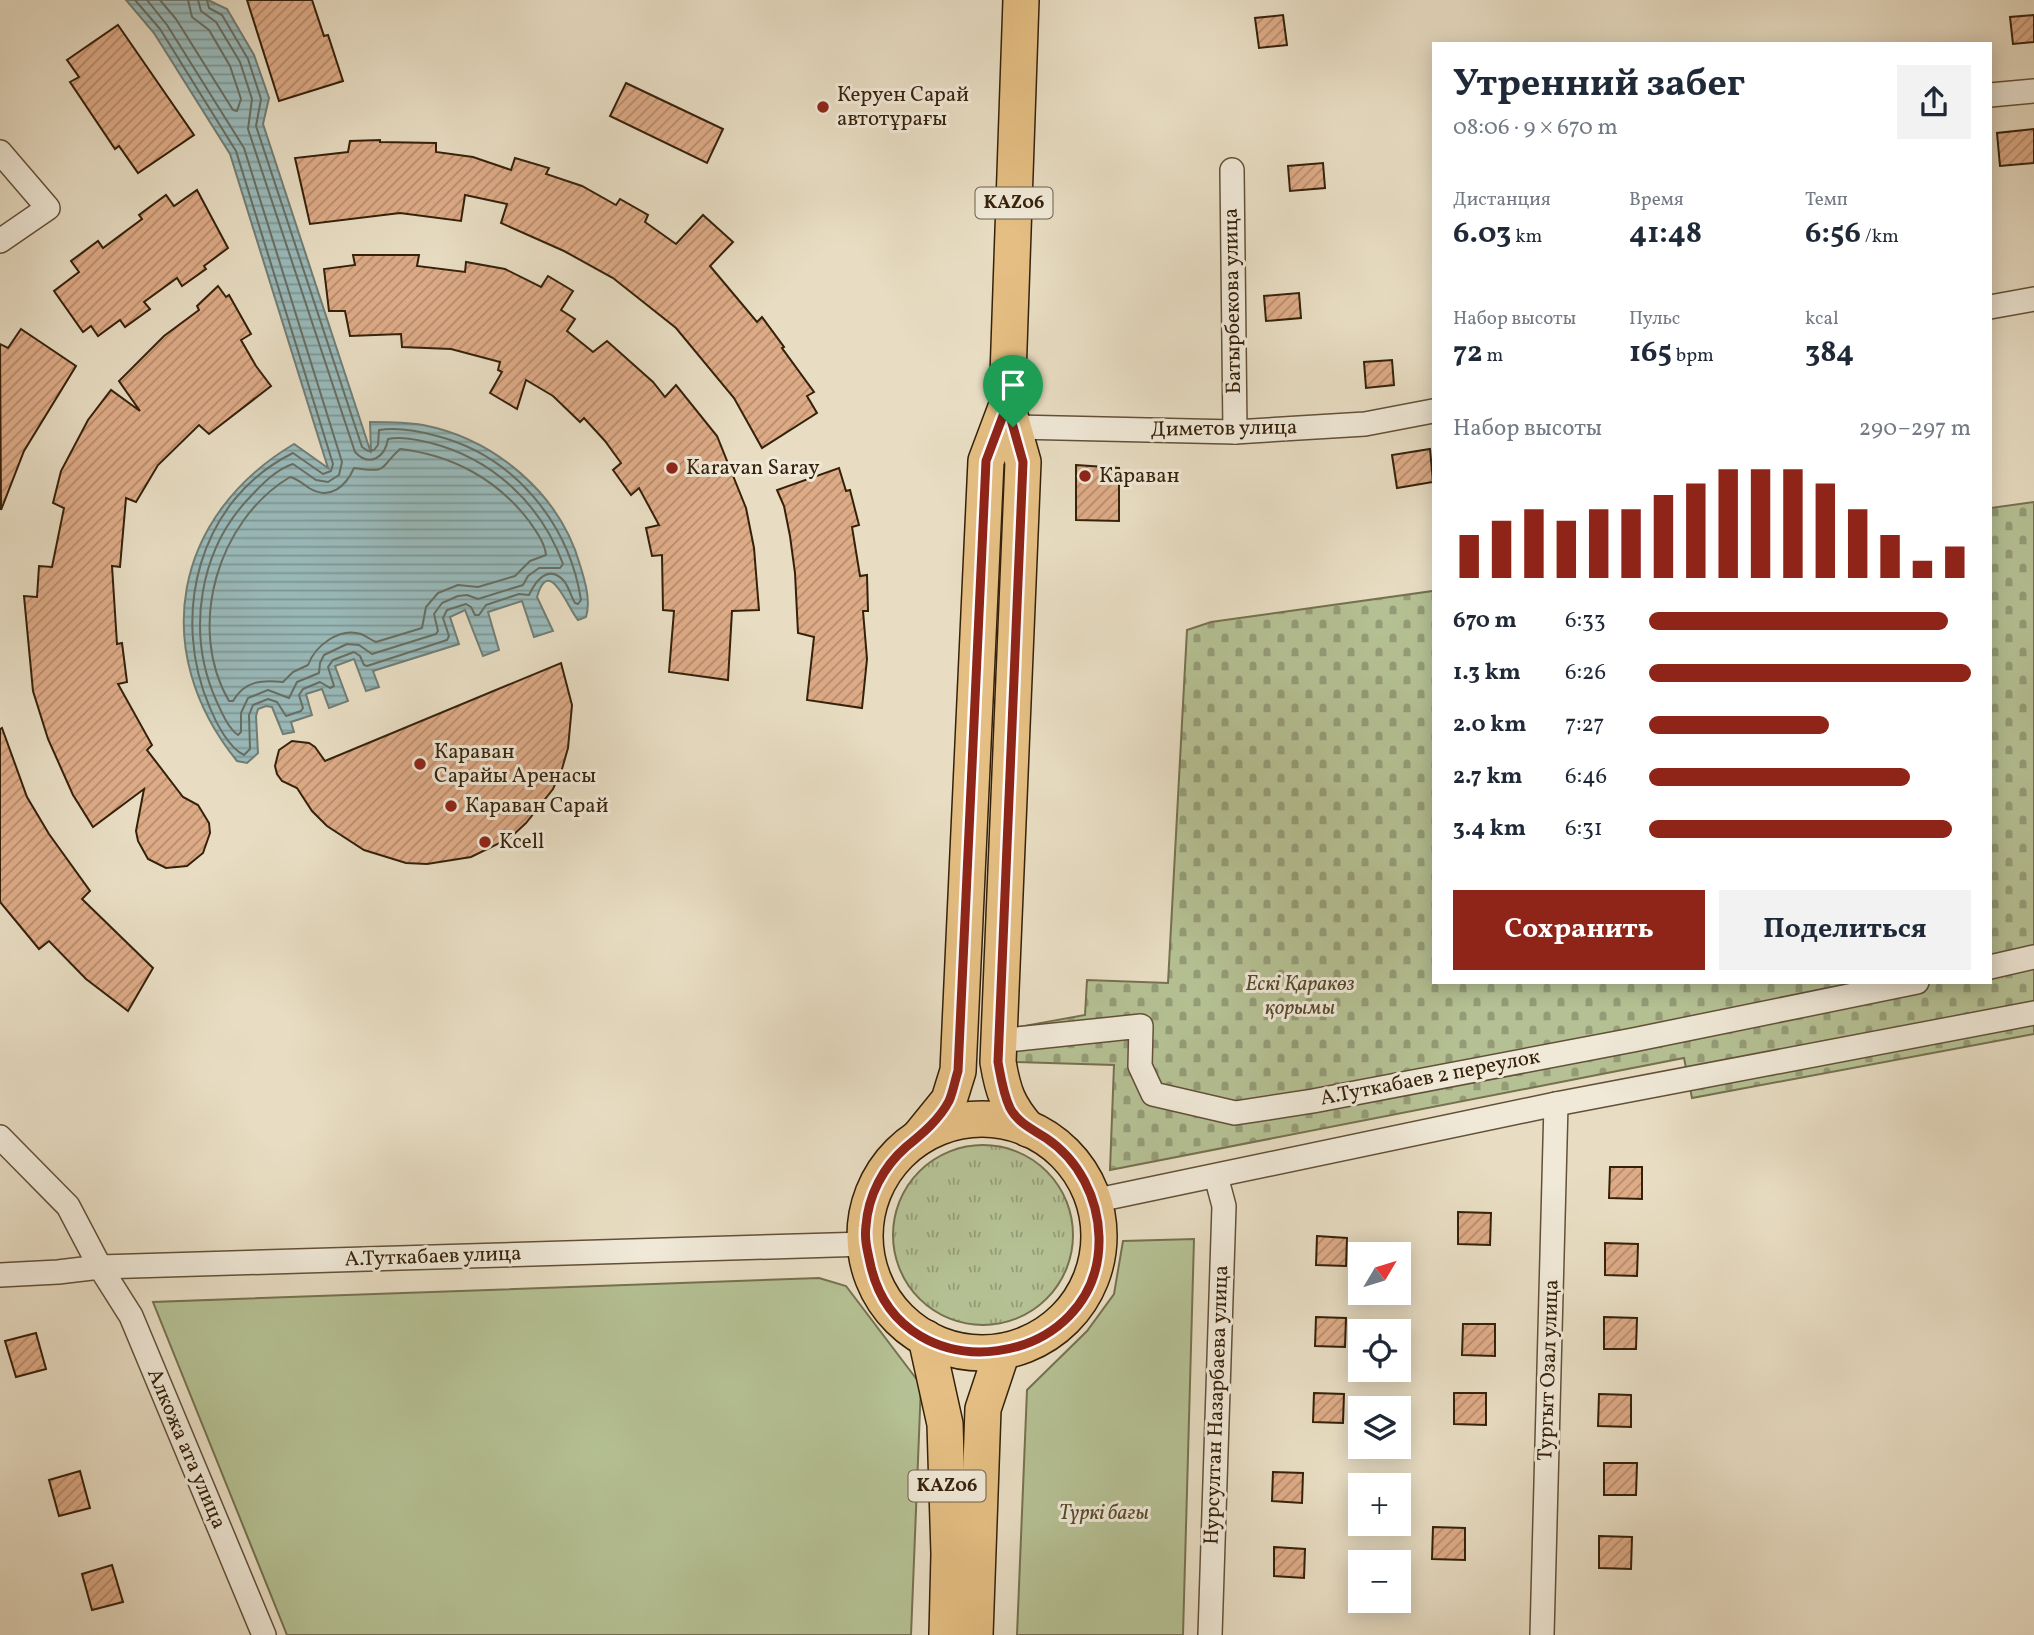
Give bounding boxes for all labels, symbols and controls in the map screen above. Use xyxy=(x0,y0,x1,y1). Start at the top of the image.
text: Утренний забег xyxy=(1453,59,1745,112)
button: share xyxy=(1897,65,1971,139)
place label: Керуен Сарай автотұрағы xyxy=(837,81,969,134)
marker: Керуен Сарай автотұрағы xyxy=(815,99,831,115)
text: 08:06 · 9 × 670 m xyxy=(1453,112,1618,144)
text: Дистанция xyxy=(1453,187,1551,213)
text: Время xyxy=(1629,187,1684,213)
text: Темп xyxy=(1805,187,1848,213)
road number: KАZ06 xyxy=(976,188,1052,218)
street label: Батырбекова улица xyxy=(1217,208,1249,394)
text: 6.03 xyxy=(1453,213,1511,255)
text: 41:48 xyxy=(1629,213,1702,255)
text: 6:56 xyxy=(1805,213,1861,255)
text: km xyxy=(1511,224,1542,250)
text: /km xyxy=(1861,224,1899,250)
text: Набор высоты xyxy=(1453,306,1576,332)
text: Пульс xyxy=(1629,306,1680,332)
text: kcal xyxy=(1805,306,1839,332)
text: 72 xyxy=(1453,332,1483,374)
text: 165 xyxy=(1629,332,1672,374)
text: 384 xyxy=(1805,332,1854,374)
text: m xyxy=(1483,343,1503,369)
text: bpm xyxy=(1672,343,1714,369)
pin xyxy=(983,355,1043,427)
icon: arrive xyxy=(994,366,1032,404)
street label: Диметов улица xyxy=(1150,413,1298,445)
text: Набор высоты xyxy=(1453,413,1602,445)
text: 290–297 m xyxy=(1859,413,1971,445)
place label: Karavan Saray xyxy=(686,454,820,483)
marker: Karavan Saray xyxy=(664,460,680,476)
place label: Караван xyxy=(1099,462,1180,491)
marker: Караван xyxy=(1077,468,1093,484)
text: 670 m xyxy=(1453,605,1517,637)
text: 6:33 xyxy=(1565,605,1606,637)
text: 1.3 km xyxy=(1453,657,1521,689)
text: 6:26 xyxy=(1565,657,1606,689)
text: 2.0 km xyxy=(1453,709,1526,741)
text: 7:27 xyxy=(1565,709,1605,741)
place label: Караван Сарайы Аренасы xyxy=(434,738,596,791)
marker: Караван Сарайы Аренасы xyxy=(412,756,428,772)
text: 2.7 km xyxy=(1453,761,1523,793)
text: 6:46 xyxy=(1565,761,1607,793)
place label: Караван Сарай xyxy=(465,792,609,821)
marker: Караван Сарай xyxy=(443,798,459,814)
text: 3.4 km xyxy=(1453,813,1526,845)
text: 6:31 xyxy=(1565,813,1603,845)
place label: Kcell xyxy=(499,828,544,857)
marker: Kcell xyxy=(477,834,493,850)
button: Сохранить xyxy=(1453,890,1705,970)
button: Поделиться xyxy=(1719,890,1971,970)
park label: Ескі Қаракөз қорымы xyxy=(1245,970,1355,1023)
street label: А.Туткабаев 2 переулок xyxy=(1318,1042,1542,1114)
street label: А.Туткабаев улица xyxy=(344,1239,522,1275)
north arrow xyxy=(1348,1242,1410,1306)
map controls xyxy=(1348,1242,1411,1613)
street label: Нурсултан Назарбаева улица xyxy=(1198,1265,1236,1545)
street label: Тургыт Озал улица xyxy=(1531,1279,1567,1461)
button: locate xyxy=(1348,1319,1411,1382)
street label: Алкожа ата улица xyxy=(139,1364,233,1534)
button: layers xyxy=(1348,1396,1411,1459)
road number: KАZ06 xyxy=(908,1470,986,1502)
button: + xyxy=(1348,1473,1411,1536)
park label: Түркі бағы xyxy=(1059,1499,1149,1528)
button: − xyxy=(1348,1550,1411,1613)

